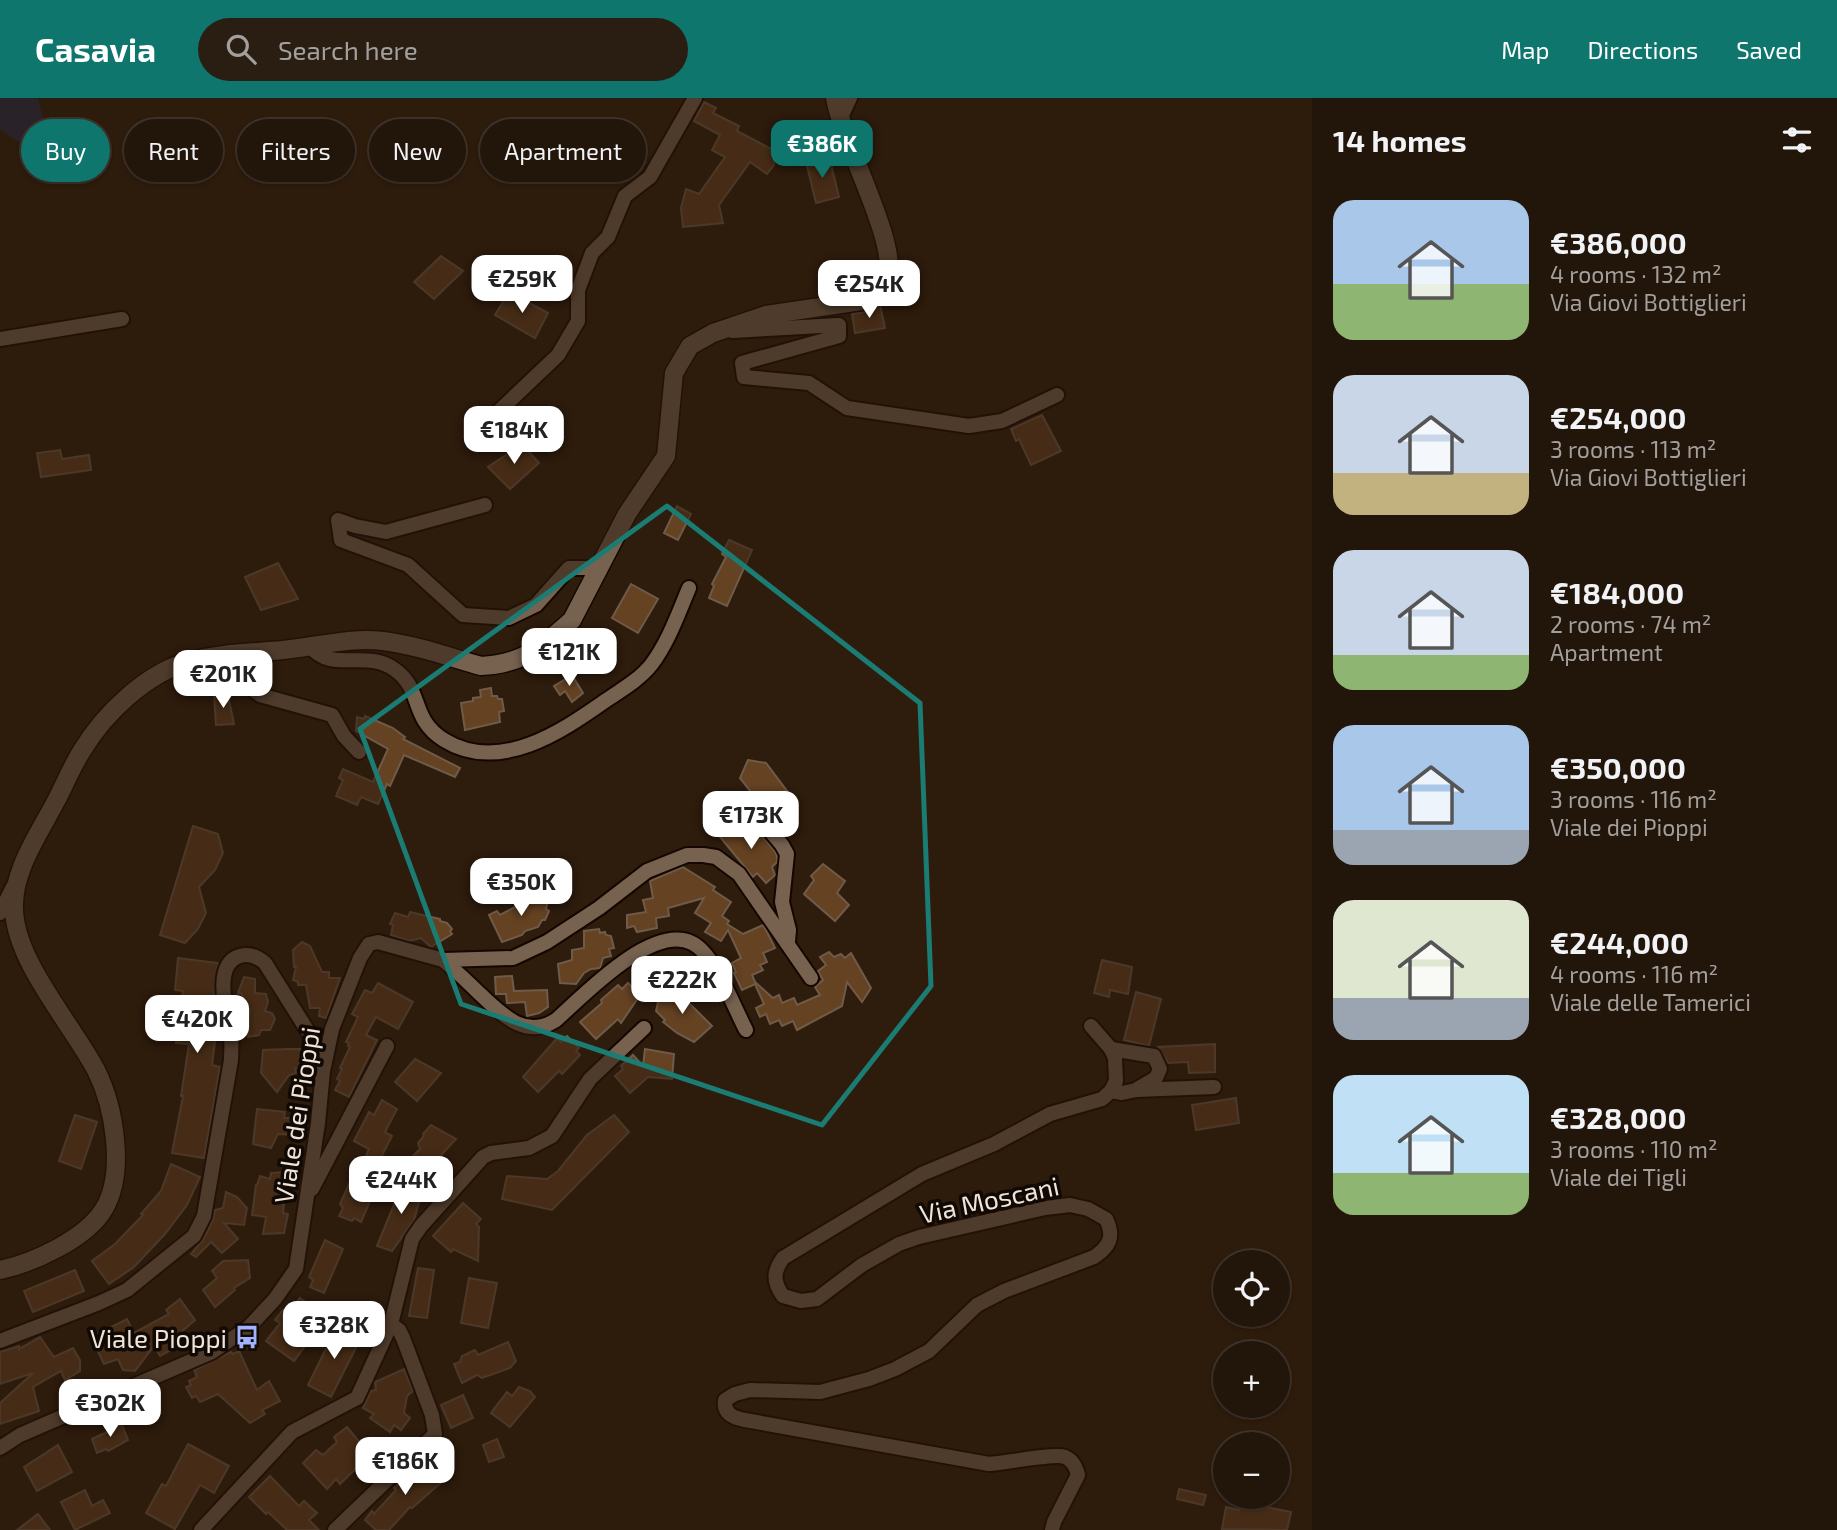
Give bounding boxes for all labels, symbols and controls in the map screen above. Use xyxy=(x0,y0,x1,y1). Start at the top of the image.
search box xyxy=(198,18,688,81)
text: Casavia xyxy=(35,29,156,69)
icon: search xyxy=(222,30,260,68)
text: Search here xyxy=(278,34,418,65)
text: Map xyxy=(1501,35,1549,64)
text: Directions xyxy=(1587,35,1698,64)
text: Saved xyxy=(1736,35,1802,64)
chip: Buy xyxy=(21,119,110,182)
chip: Rent xyxy=(124,119,223,182)
chip: Filters xyxy=(237,119,355,182)
chip: New xyxy=(369,119,466,182)
chip: Apartment xyxy=(480,119,646,182)
pin: €386K xyxy=(773,120,871,180)
icon: filters xyxy=(1778,121,1816,159)
text: 14 homes xyxy=(1333,122,1467,158)
text: €386K xyxy=(787,129,857,157)
text: €386,000 xyxy=(1550,224,1687,260)
icon: home xyxy=(1389,228,1473,312)
pin: €259K xyxy=(473,256,571,315)
pin: €254K xyxy=(820,260,918,320)
text: 4 rooms · 132 m² xyxy=(1550,260,1722,288)
text: €259K xyxy=(488,264,556,292)
text: €254K xyxy=(834,269,904,297)
text: Via Giovi Bottiglieri xyxy=(1550,288,1747,316)
text: €254,000 xyxy=(1550,399,1686,435)
icon: home xyxy=(1389,403,1473,487)
pin: €184K xyxy=(465,406,563,466)
text: €184K xyxy=(480,415,548,443)
text: 3 rooms · 113 m² xyxy=(1550,435,1716,463)
text: Via Giovi Bottiglieri xyxy=(1550,463,1747,491)
text: €184,000 xyxy=(1550,574,1684,610)
icon: home xyxy=(1389,578,1473,662)
text: 2 rooms · 74 m² xyxy=(1550,610,1711,638)
pin: €121K xyxy=(520,628,618,688)
text: €121K xyxy=(538,637,600,665)
text: Apartment xyxy=(1550,638,1663,666)
pin: €201K xyxy=(174,650,272,710)
text: €201K xyxy=(189,659,257,687)
text: €350,000 xyxy=(1550,749,1686,785)
icon: home xyxy=(1389,753,1473,837)
text: 3 rooms · 116 m² xyxy=(1550,785,1717,813)
pin: €173K xyxy=(702,792,800,851)
text: €173K xyxy=(719,800,783,828)
text: Viale dei Pioppi xyxy=(1550,813,1708,841)
pin: €350K xyxy=(472,858,570,918)
text: €350K xyxy=(486,867,556,895)
text: €244,000 xyxy=(1550,924,1689,960)
icon: home xyxy=(1389,928,1473,1012)
pin: €222K xyxy=(633,956,731,1016)
text: 4 rooms · 116 m² xyxy=(1550,960,1718,988)
text: €222K xyxy=(647,965,717,993)
text: Viale delle Tamerici xyxy=(1550,988,1751,1016)
pin: €420K xyxy=(148,996,246,1055)
text: €420K xyxy=(161,1004,233,1032)
street label: Viale dei Pioppi xyxy=(267,1025,325,1205)
text: €328,000 xyxy=(1550,1099,1686,1135)
icon: home xyxy=(1389,1103,1473,1187)
text: 3 rooms · 110 m² xyxy=(1550,1135,1717,1163)
pin: €244K xyxy=(352,1156,450,1216)
text: Viale dei Tigli xyxy=(1550,1163,1687,1191)
text: €244K xyxy=(365,1165,437,1193)
street label: Via Moscani xyxy=(916,1169,1062,1229)
map controls xyxy=(1213,1250,1290,1509)
button: locate xyxy=(1213,1250,1290,1327)
pin: €328K xyxy=(285,1302,383,1361)
text: €328K xyxy=(299,1310,369,1338)
place label: Viale Pioppi xyxy=(90,1322,227,1353)
bus stop icon: Viale Pioppi xyxy=(233,1323,261,1351)
button: + xyxy=(1213,1341,1290,1418)
pin: €302K xyxy=(61,1380,159,1439)
text: €302K xyxy=(75,1388,145,1416)
button: − xyxy=(1213,1432,1290,1509)
pin: €186K xyxy=(356,1438,454,1497)
text: €186K xyxy=(371,1446,439,1474)

